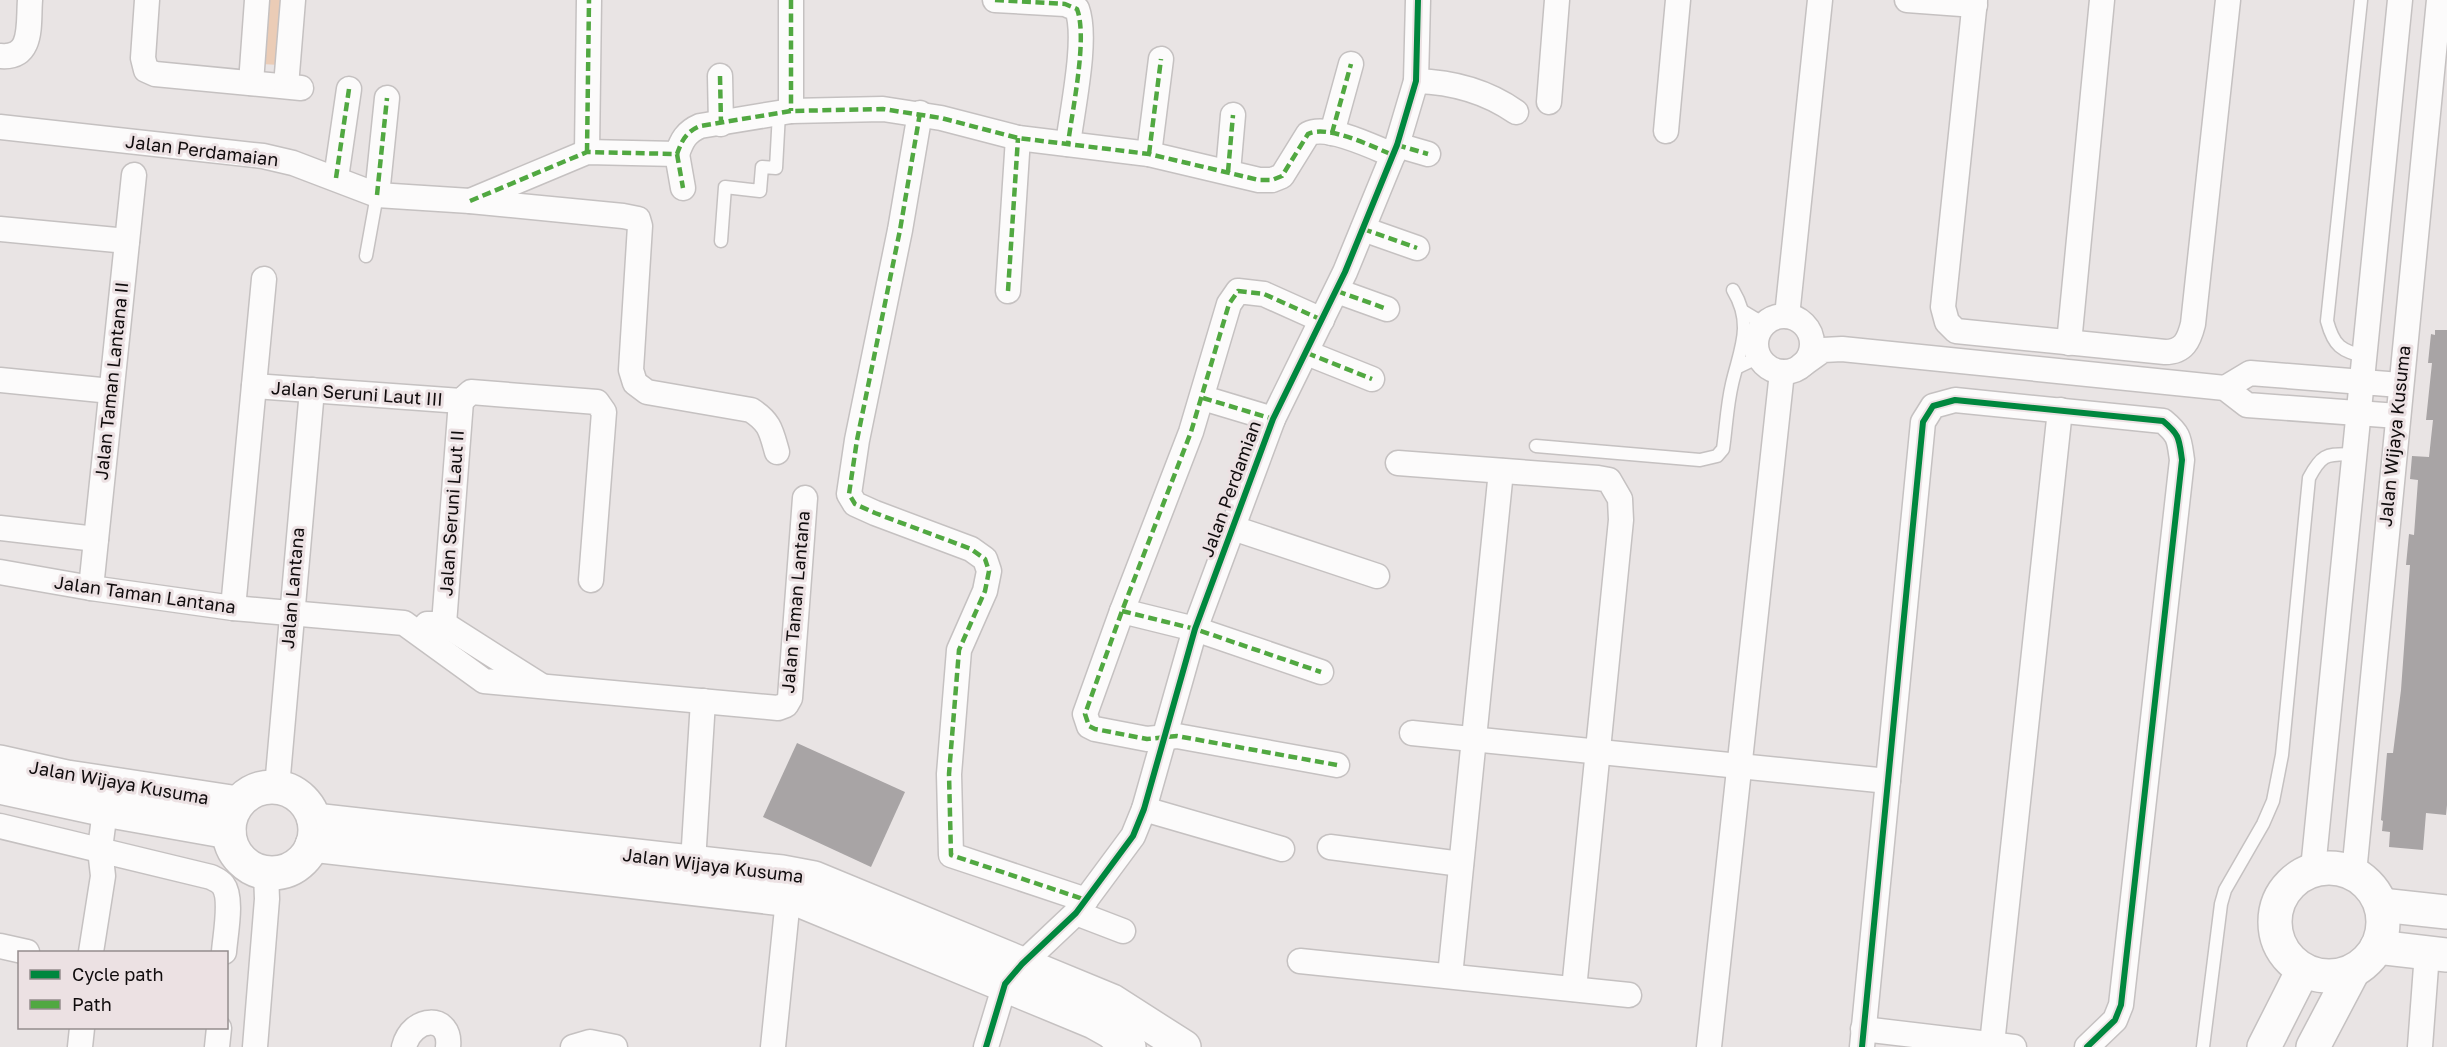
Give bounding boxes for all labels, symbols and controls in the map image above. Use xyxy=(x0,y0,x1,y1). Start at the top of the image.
street label: Jalan Perdamaian xyxy=(124,130,280,170)
street label: Jalan Taman Lantana II xyxy=(90,281,132,481)
street label: Jalan Wijaya Kusuma xyxy=(2374,344,2414,528)
street label: Jalan Seruni Laut III xyxy=(270,376,444,410)
street label: Jalan Perdamian xyxy=(1195,417,1265,560)
street label: Jalan Seruni Laut II xyxy=(434,429,468,597)
street label: Jalan Taman Lantana xyxy=(776,510,814,694)
street label: Jalan Lantana xyxy=(276,526,308,650)
street label: Jalan Taman Lantana xyxy=(53,570,237,618)
street label: Jalan Wijaya Kusuma xyxy=(28,755,211,809)
street label: Jalan Wijaya Kusuma xyxy=(621,843,805,887)
legend xyxy=(18,951,228,1029)
text: Cycle path xyxy=(72,963,164,985)
text: Path xyxy=(72,993,112,1015)

